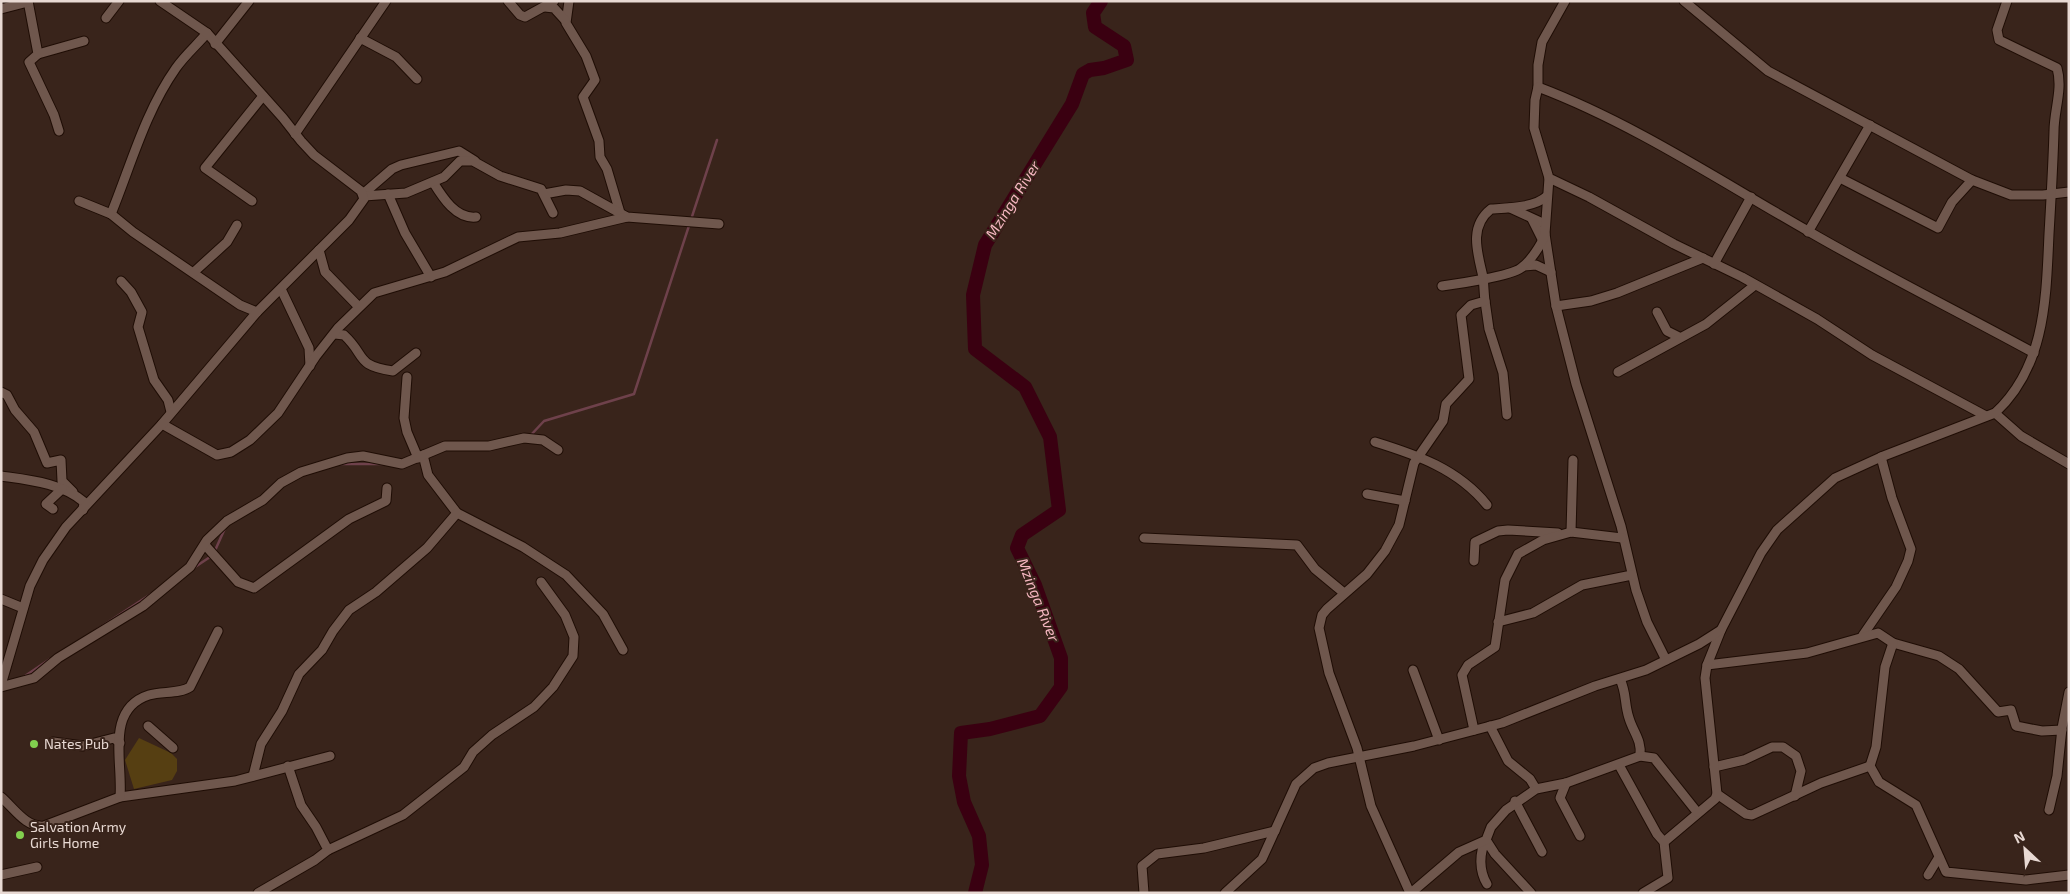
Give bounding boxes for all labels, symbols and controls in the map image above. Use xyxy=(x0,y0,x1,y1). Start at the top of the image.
water label: Mzinga River xyxy=(981,156,1044,242)
water label: Mzinga River xyxy=(1014,555,1064,645)
place label: Nates Pub xyxy=(44,735,109,752)
marker: Nates Pub xyxy=(28,738,40,750)
place label: Salvation Army Girls Home xyxy=(30,818,127,851)
north arrow xyxy=(2000,824,2050,874)
text: N xyxy=(2011,827,2027,847)
marker: Salvation Army Girls Home xyxy=(14,829,26,841)

